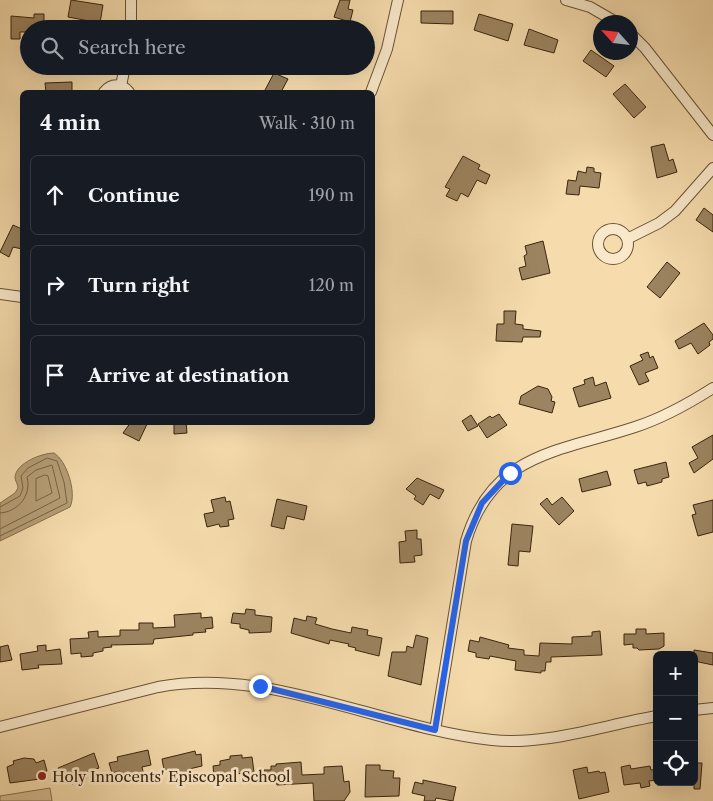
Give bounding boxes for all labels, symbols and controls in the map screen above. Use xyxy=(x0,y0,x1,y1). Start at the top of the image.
north arrow xyxy=(593,15,638,60)
search box xyxy=(20,20,375,75)
icon: search xyxy=(38,34,66,62)
text: Search here xyxy=(78,36,186,59)
text: 4 min xyxy=(40,110,101,135)
text: Walk · 310 m xyxy=(259,113,355,133)
icon: ahead xyxy=(41,181,69,209)
text: Continue xyxy=(88,184,180,207)
text: 190 m xyxy=(309,185,354,205)
icon: right xyxy=(41,271,69,299)
text: Turn right xyxy=(88,274,189,297)
text: 120 m xyxy=(309,275,354,295)
icon: arrive xyxy=(41,361,69,389)
text: Arrive at destination xyxy=(88,364,289,387)
route start xyxy=(499,462,522,485)
map controls xyxy=(653,651,698,786)
button: + xyxy=(653,651,698,696)
route end xyxy=(249,675,272,698)
button: − xyxy=(653,696,698,741)
button: locate xyxy=(653,741,698,786)
place label: Holy Innocents' Episcopal School xyxy=(52,767,291,786)
marker: Holy Innocents' Episcopal School xyxy=(36,770,48,782)

